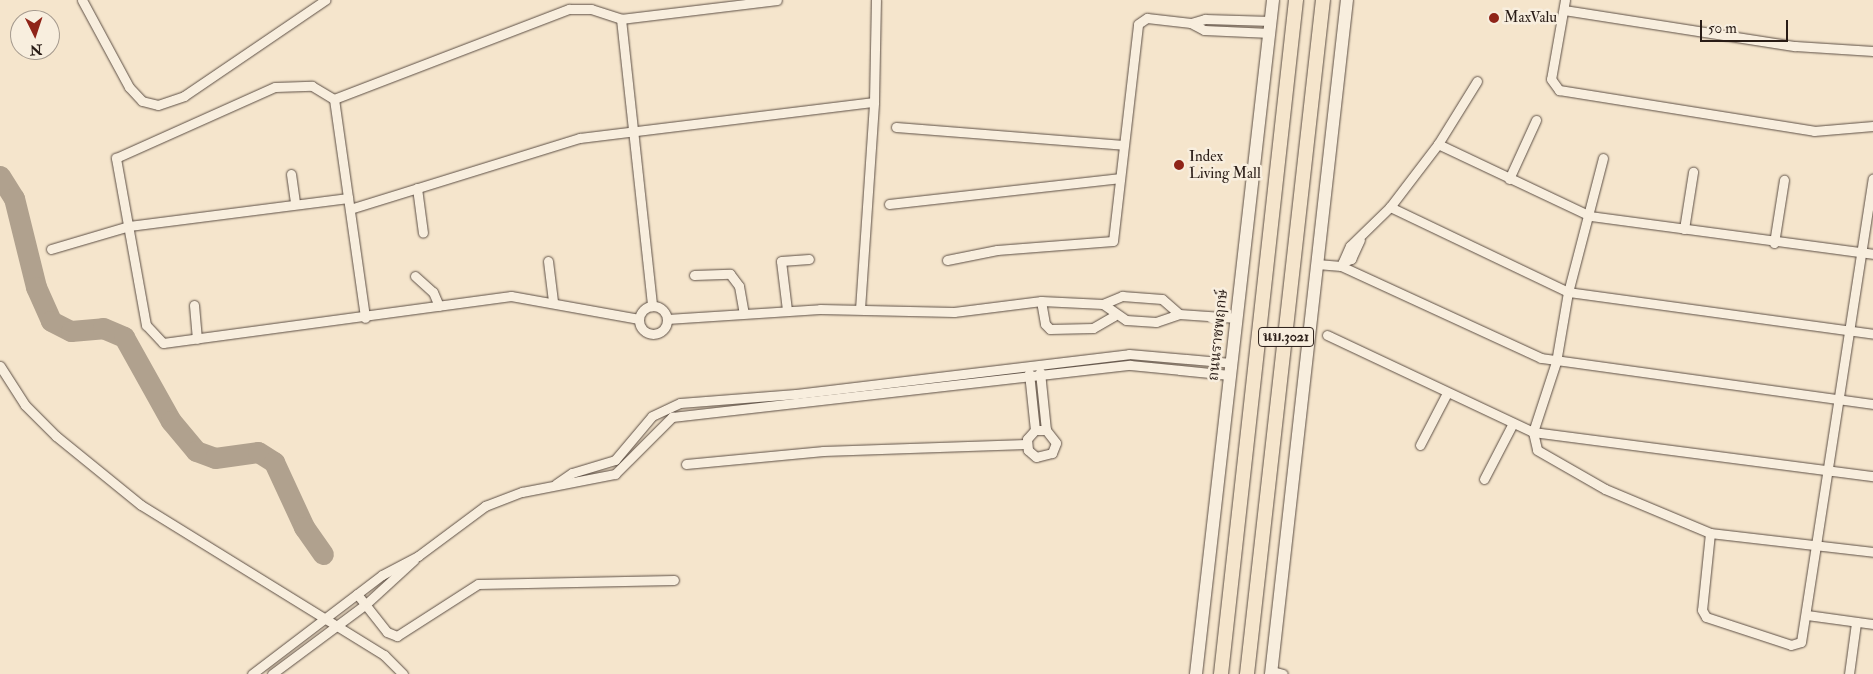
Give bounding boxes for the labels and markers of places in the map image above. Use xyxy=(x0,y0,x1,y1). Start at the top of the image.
place label: MaxValu xyxy=(1504,9,1557,27)
marker: MaxValu xyxy=(1488,12,1500,24)
place label: Index Living Mall xyxy=(1189,147,1261,182)
marker: Index Living Mall xyxy=(1173,159,1185,171)

